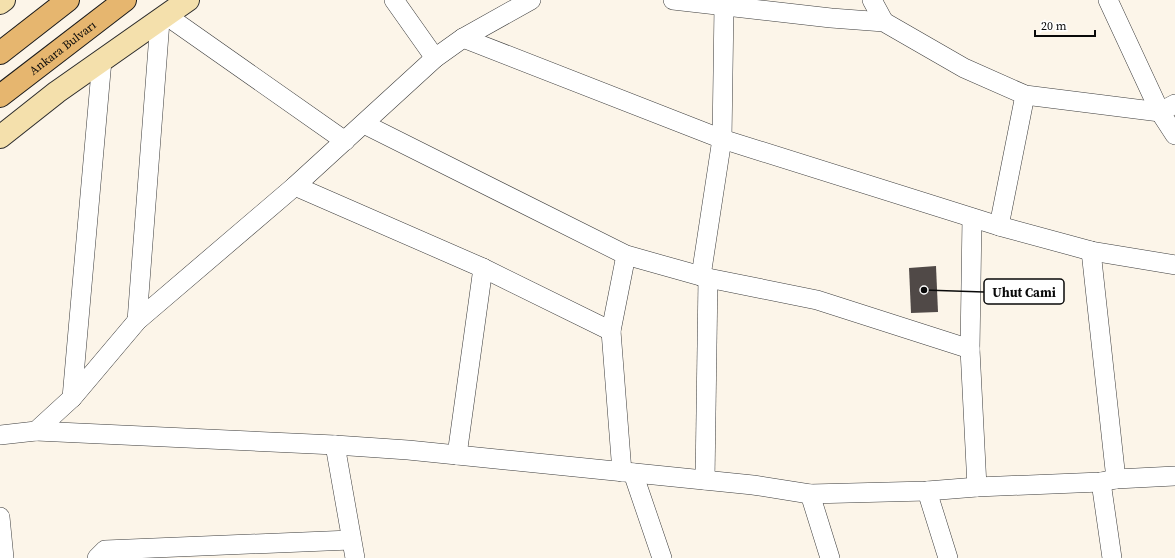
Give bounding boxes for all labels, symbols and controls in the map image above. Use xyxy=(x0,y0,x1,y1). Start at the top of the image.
scale bar xyxy=(1035,12,1095,38)
street label: Ankara Bulvarı xyxy=(26,17,100,79)
text: 20 m xyxy=(1041,18,1067,34)
callout: Uhut Cami xyxy=(984,279,1064,304)
text: Uhut Cami xyxy=(992,284,1056,301)

